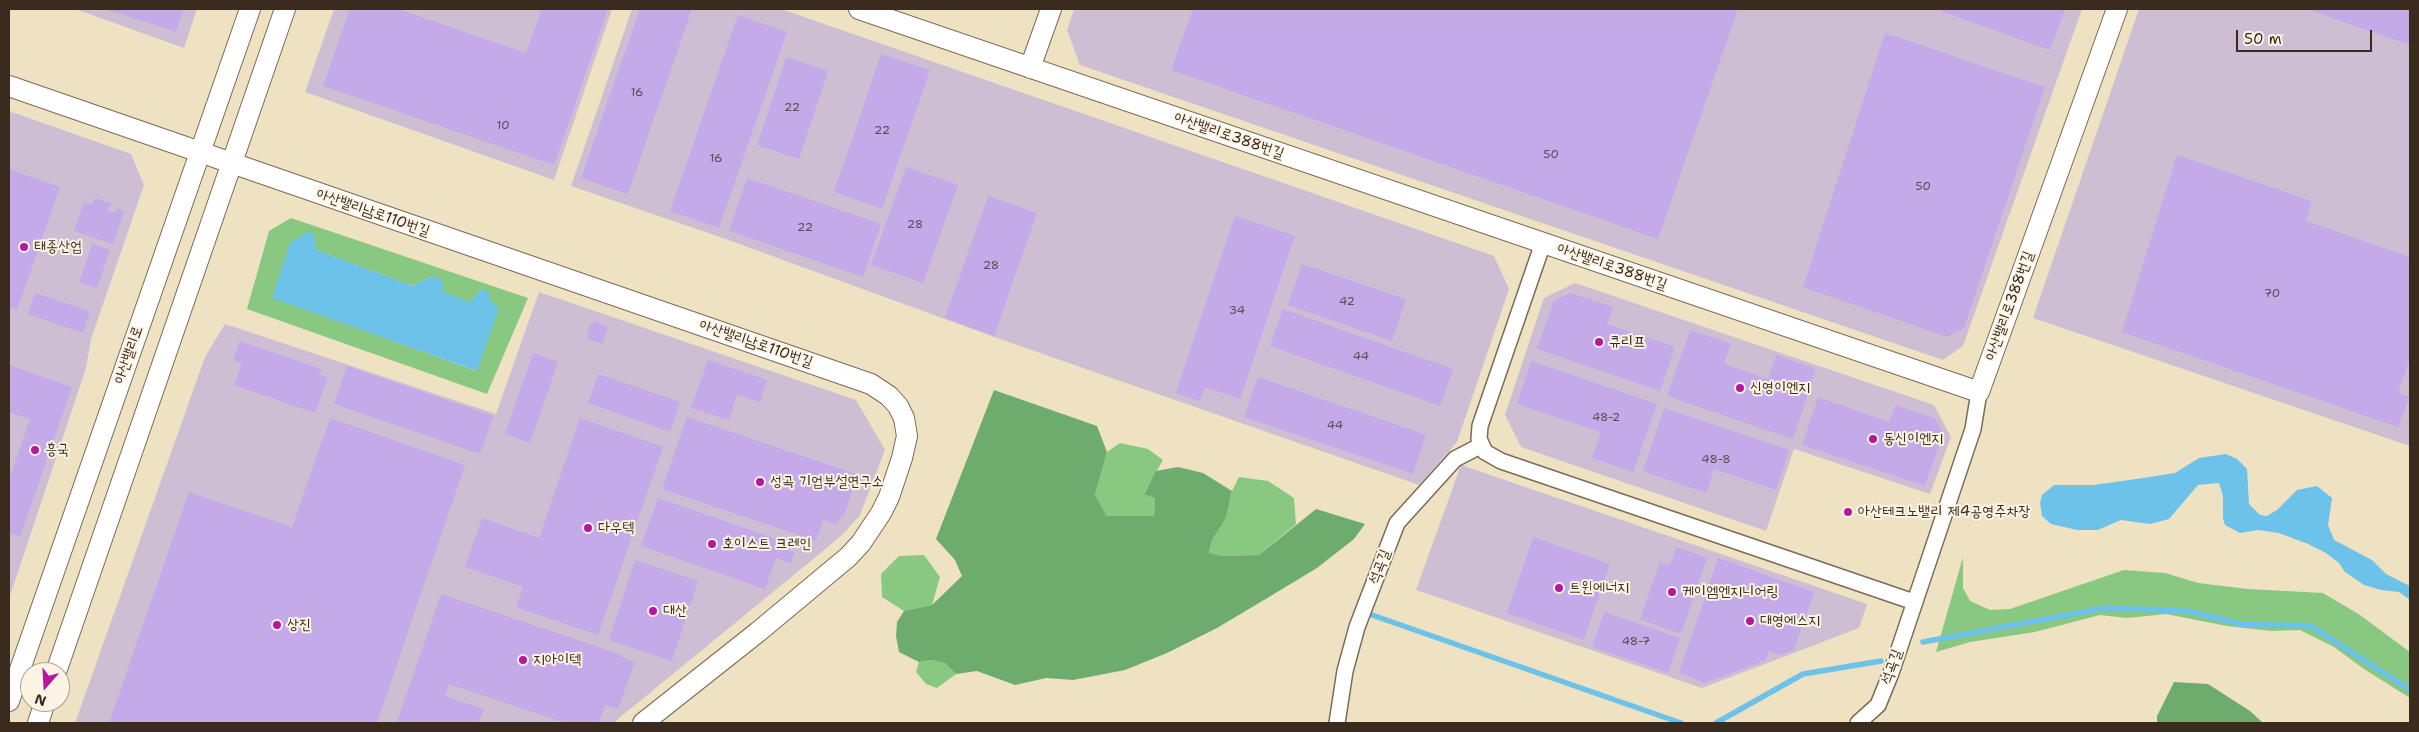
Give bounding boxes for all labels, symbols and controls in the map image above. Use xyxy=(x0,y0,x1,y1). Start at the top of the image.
scale bar xyxy=(2239,20,2375,52)
text: 50 m xyxy=(2244,29,2282,49)
house number: 16 xyxy=(630,86,644,100)
house number: 22 xyxy=(784,101,800,115)
street label: 아산밸리로388번길 xyxy=(1172,109,1286,163)
house number: 10 xyxy=(496,119,510,133)
house number: 22 xyxy=(874,124,890,138)
house number: 50 xyxy=(1543,148,1559,162)
house number: 16 xyxy=(709,152,723,166)
house number: 50 xyxy=(1915,180,1931,194)
street label: 아산밸리남로110번길 xyxy=(314,185,432,241)
house number: 28 xyxy=(907,218,923,232)
house number: 22 xyxy=(797,221,813,235)
place label: 태종산업 xyxy=(34,238,82,256)
street label: 아산밸리로388번길 xyxy=(1555,240,1669,294)
marker: 태종산업 xyxy=(18,241,30,253)
street label: 아산밸리로388번길 xyxy=(1982,249,2038,363)
house number: 28 xyxy=(983,259,999,273)
house number: 70 xyxy=(2264,287,2280,301)
house number: 42 xyxy=(1339,295,1355,309)
house number: 34 xyxy=(1229,304,1245,318)
street label: 아산밸리남로110번길 xyxy=(697,316,815,372)
street label: 아산밸리로 xyxy=(111,324,147,386)
place label: 큐리프 xyxy=(1609,333,1645,351)
marker: 큐리프 xyxy=(1593,336,1605,348)
house number: 44 xyxy=(1353,350,1369,364)
place label: 신영이엔지 xyxy=(1750,379,1810,397)
marker: 신영이엔지 xyxy=(1734,382,1746,394)
house number: 48-2 xyxy=(1592,411,1620,425)
house number: 44 xyxy=(1327,419,1343,433)
place label: 동신이엔지 xyxy=(1883,430,1943,448)
marker: 동신이엔지 xyxy=(1867,433,1879,445)
place label: 흥국 xyxy=(45,441,69,459)
marker: 흥국 xyxy=(29,444,41,456)
house number: 48-8 xyxy=(1701,453,1731,467)
place label: 성곡 기업부설연구소 xyxy=(770,473,884,491)
marker: 성곡 기업부설연구소 xyxy=(754,476,766,488)
place label: 아산테크노밸리 제4공영주차장 xyxy=(1858,503,2031,521)
marker: 아산테크노밸리 제4공영주차장 xyxy=(1842,506,1854,518)
place label: 다우텍 xyxy=(598,519,634,537)
marker: 다우텍 xyxy=(582,522,594,534)
place label: 호이스트 크레인 xyxy=(722,535,812,553)
marker: 호이스트 크레인 xyxy=(706,538,718,550)
street label: 석곡길 xyxy=(1365,547,1395,587)
place label: 트윈에너지 xyxy=(1569,579,1629,597)
marker: 트윈에너지 xyxy=(1553,582,1565,594)
place label: 케이엠엔지니어링 xyxy=(1682,583,1779,601)
marker: 케이엠엔지니어링 xyxy=(1666,586,1678,598)
place label: 대산 xyxy=(663,602,687,620)
marker: 대산 xyxy=(647,605,659,617)
place label: 대영에스지 xyxy=(1760,612,1820,630)
marker: 대영에스지 xyxy=(1744,615,1756,627)
place label: 상진 xyxy=(287,616,311,634)
marker: 상진 xyxy=(271,619,283,631)
house number: 48-7 xyxy=(1622,635,1650,649)
street label: 석곡길 xyxy=(1878,647,1906,687)
place label: 지아이텍 xyxy=(533,651,581,669)
marker: 지아이텍 xyxy=(517,654,529,666)
north arrow xyxy=(20,662,70,712)
text: N xyxy=(32,690,49,711)

